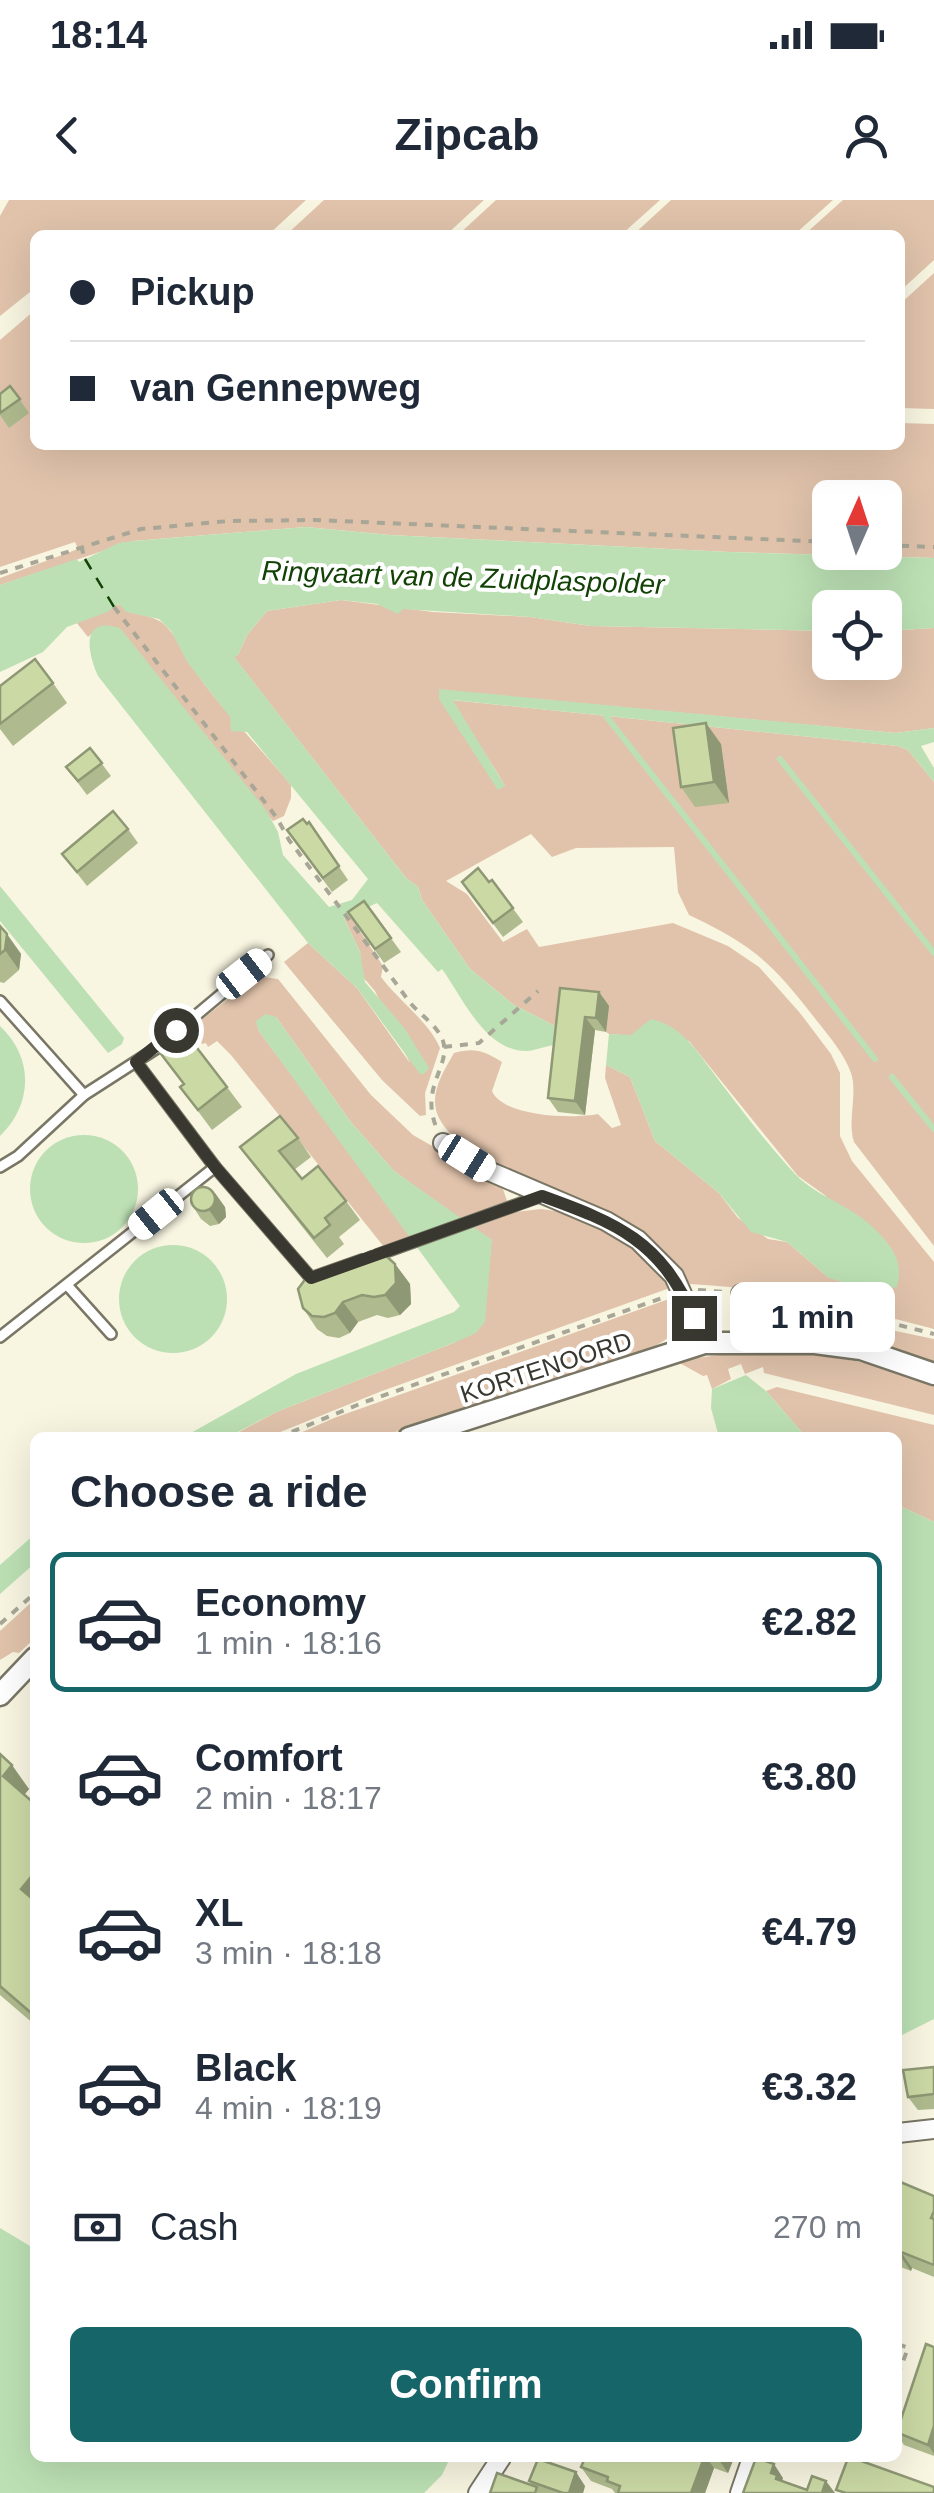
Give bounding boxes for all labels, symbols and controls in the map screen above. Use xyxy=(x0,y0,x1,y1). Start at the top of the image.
text: 18:14 xyxy=(50,14,147,56)
icon: back xyxy=(40,108,95,163)
icon: person xyxy=(839,108,894,163)
text: Zipcab xyxy=(394,109,540,160)
text: Pickup xyxy=(130,271,255,313)
text: van Gennepweg xyxy=(130,367,421,409)
north arrow xyxy=(812,480,902,570)
map controls xyxy=(812,480,902,680)
water label: Ringvaart van de Zuidplaspolder xyxy=(261,555,667,600)
button: locate xyxy=(812,590,902,680)
car xyxy=(211,944,277,1004)
route start xyxy=(154,1008,199,1053)
car xyxy=(434,1129,500,1187)
car xyxy=(123,1183,189,1245)
callout: 1 min xyxy=(729,1283,894,1353)
route end xyxy=(672,1296,717,1341)
text: 1 min xyxy=(771,1299,854,1335)
street label: KORTENOORD xyxy=(457,1326,635,1408)
text: Choose a ride xyxy=(70,1466,368,1517)
icon: car xyxy=(75,1577,165,1667)
text: Economy xyxy=(195,1582,366,1624)
text: €2.82 xyxy=(762,1601,857,1643)
text: 1 min · 18:16 xyxy=(195,1625,382,1661)
icon: car xyxy=(75,1732,165,1822)
text: Comfort xyxy=(195,1737,343,1779)
text: €3.80 xyxy=(762,1756,857,1798)
text: 2 min · 18:17 xyxy=(195,1780,382,1816)
icon: car xyxy=(75,1887,165,1977)
text: XL xyxy=(195,1892,244,1934)
text: €4.79 xyxy=(762,1911,857,1953)
text: 3 min · 18:18 xyxy=(195,1935,382,1971)
icon: car xyxy=(75,2042,165,2132)
text: Black xyxy=(195,2047,296,2089)
text: €3.32 xyxy=(762,2066,857,2108)
text: 4 min · 18:19 xyxy=(195,2090,382,2126)
icon: cash xyxy=(70,2200,125,2255)
text: Cash xyxy=(150,2206,239,2248)
text: 270 m xyxy=(773,2209,862,2245)
button: Confirm xyxy=(70,2327,862,2442)

